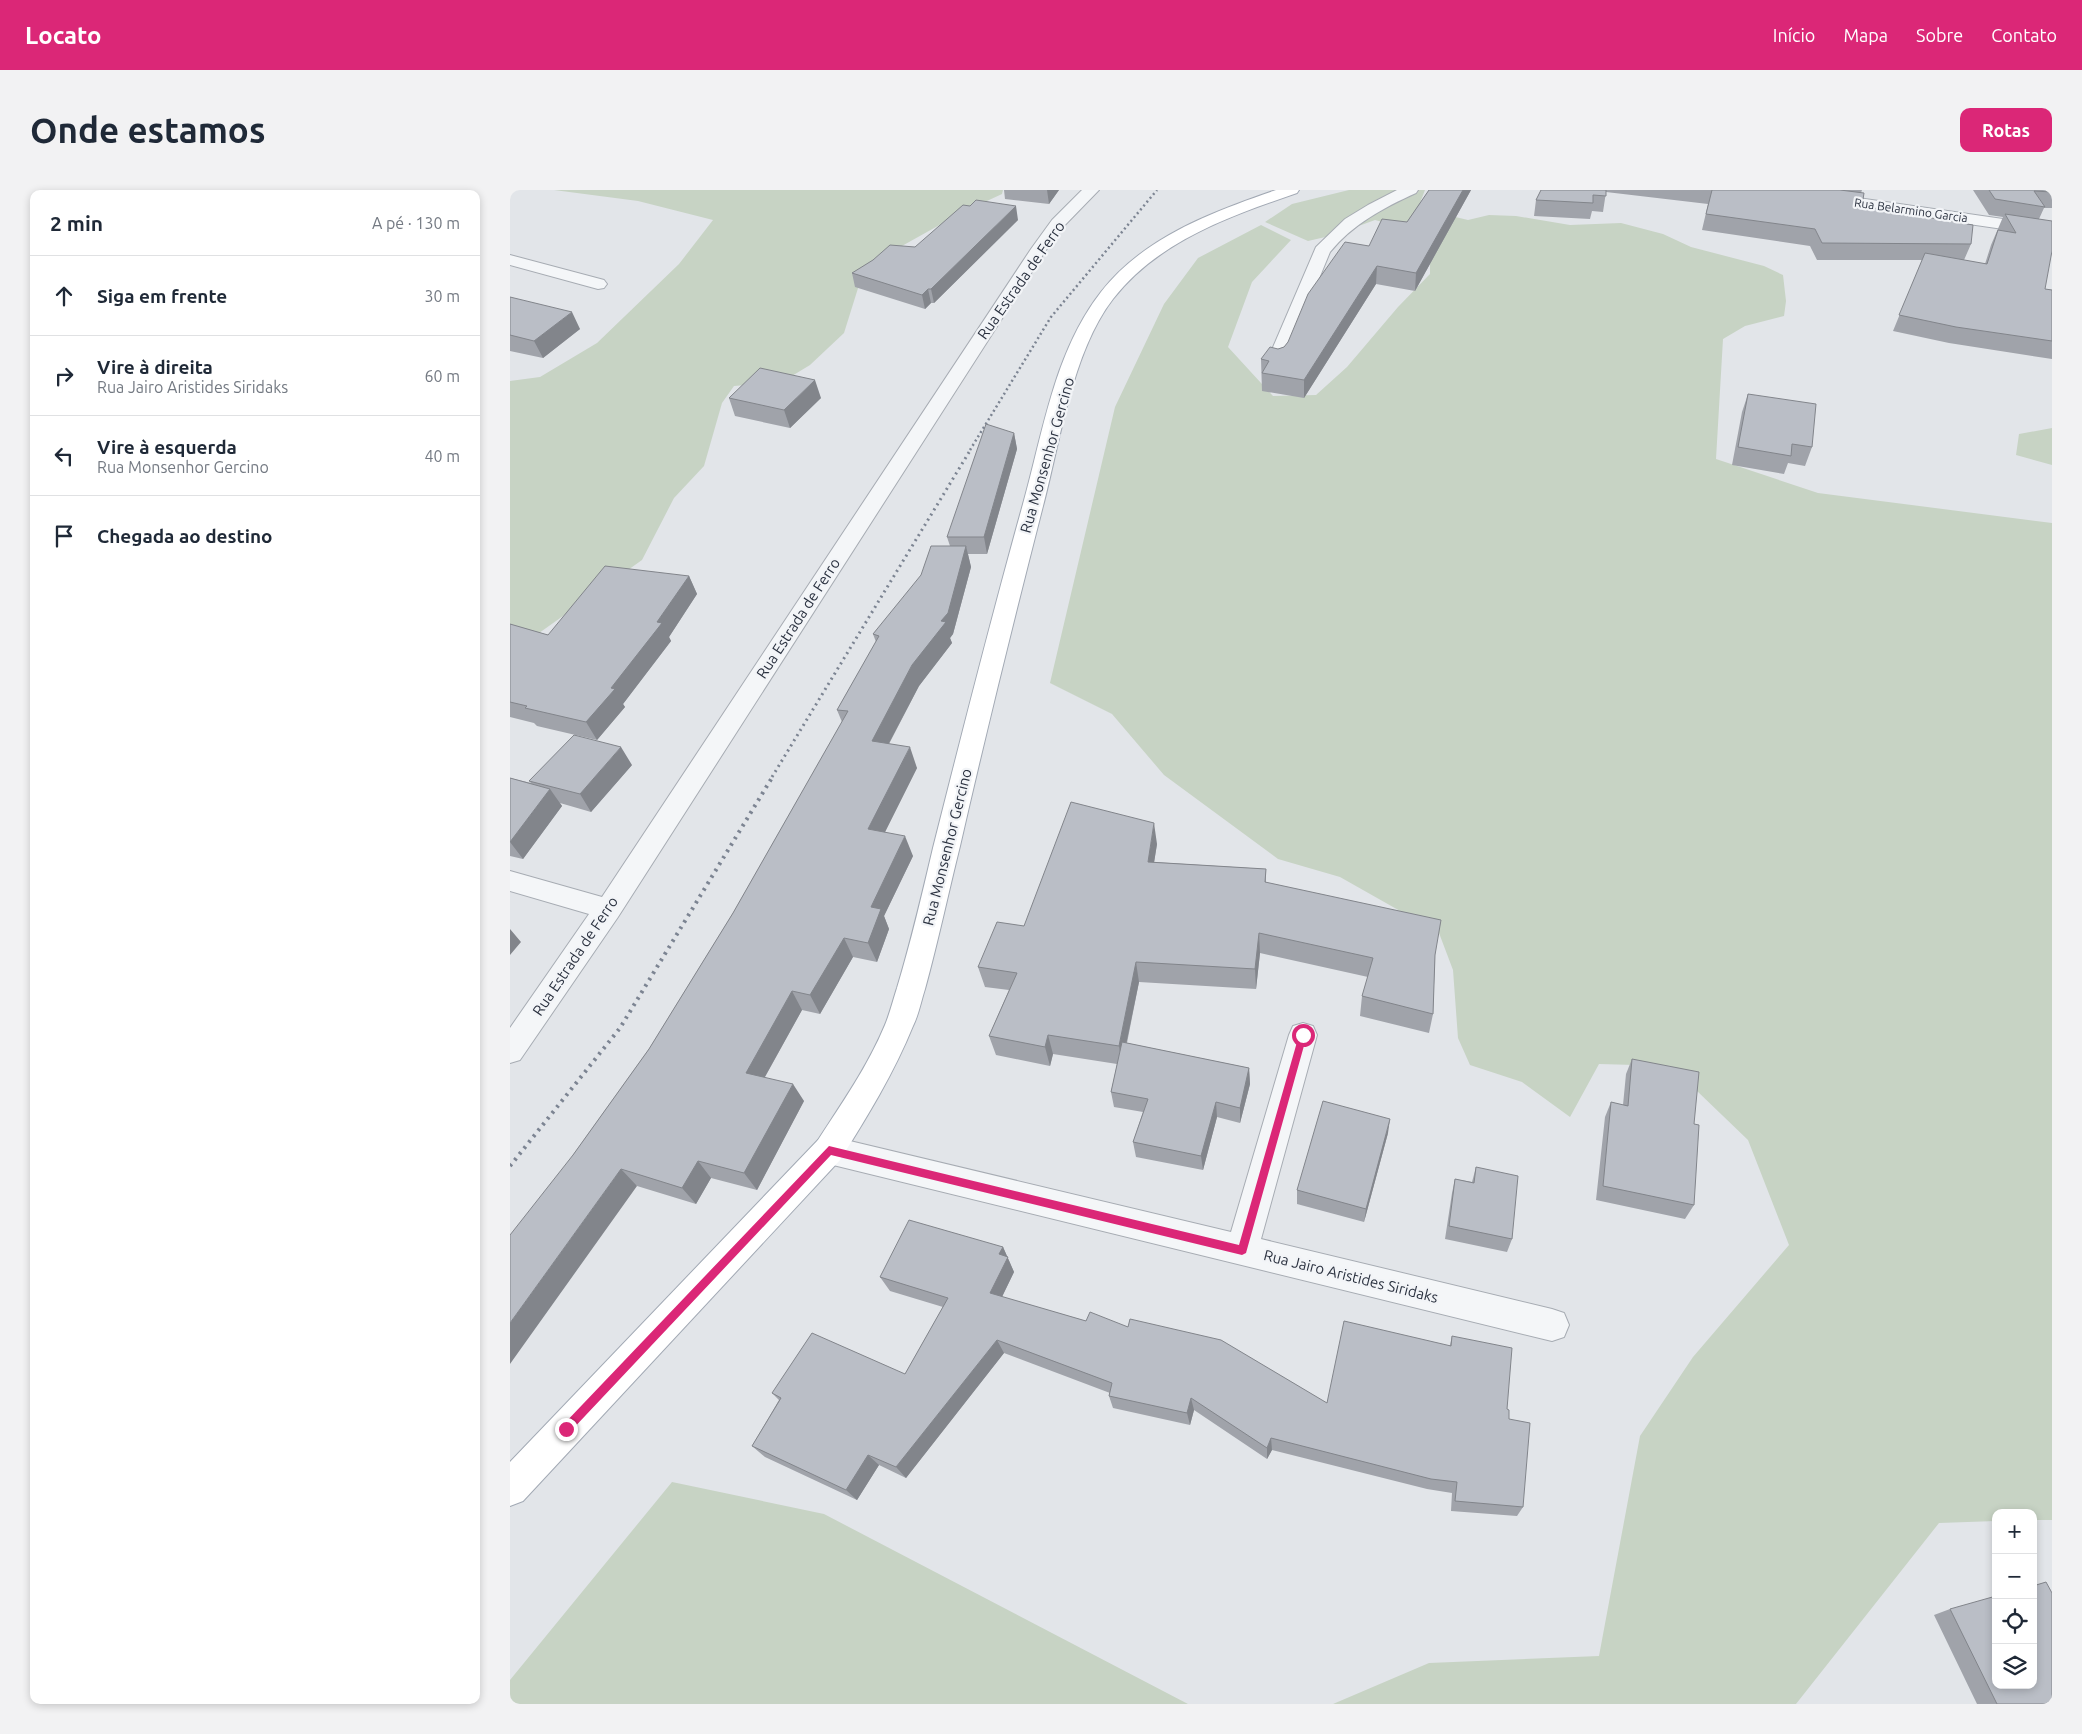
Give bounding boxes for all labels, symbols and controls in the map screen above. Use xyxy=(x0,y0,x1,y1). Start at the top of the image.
text: Locato xyxy=(25,22,101,49)
text: Início xyxy=(1773,25,1815,45)
text: Mapa xyxy=(1843,25,1888,45)
text: Sobre xyxy=(1916,25,1963,45)
text: Contato xyxy=(1991,25,2057,45)
button: Rotas xyxy=(1960,108,2052,152)
text: Onde estamos xyxy=(30,110,265,150)
street label: Rua Belarmino Garcia xyxy=(1853,196,1969,224)
text: 2 min xyxy=(50,211,103,235)
text: A pé · 130 m xyxy=(372,214,460,232)
street label: Rua Estrada de Ferro xyxy=(974,218,1068,342)
icon: ahead xyxy=(50,282,78,310)
text: Siga em frente xyxy=(97,285,227,307)
text: 30 m xyxy=(424,287,460,305)
text: Vire à direita xyxy=(97,356,213,378)
icon: right xyxy=(50,362,78,390)
text: 60 m xyxy=(424,367,460,385)
street label: Rua Monsenhor Gercino xyxy=(1017,375,1077,535)
text: Rua Jairo Aristides Siridaks xyxy=(97,378,288,396)
text: Vire à esquerda xyxy=(97,436,237,458)
icon: left xyxy=(50,442,78,470)
text: 40 m xyxy=(424,447,460,465)
text: Rua Monsenhor Gercino xyxy=(97,458,269,476)
icon: arrive xyxy=(50,522,78,550)
text: Chegada ao destino xyxy=(97,525,273,547)
street label: Rua Estrada de Ferro xyxy=(753,555,843,681)
street label: Rua Monsenhor Gercino xyxy=(919,767,975,927)
street label: Rua Estrada de Ferro xyxy=(529,893,621,1019)
route start xyxy=(1292,1024,1315,1047)
street label: Rua Jairo Aristides Siridaks xyxy=(1262,1246,1440,1306)
route end xyxy=(555,1418,578,1441)
map controls xyxy=(1992,1509,2037,1689)
button: + xyxy=(1992,1509,2037,1554)
button: − xyxy=(1992,1554,2037,1599)
button: locate xyxy=(1992,1599,2037,1644)
button: layers xyxy=(1992,1644,2037,1689)

